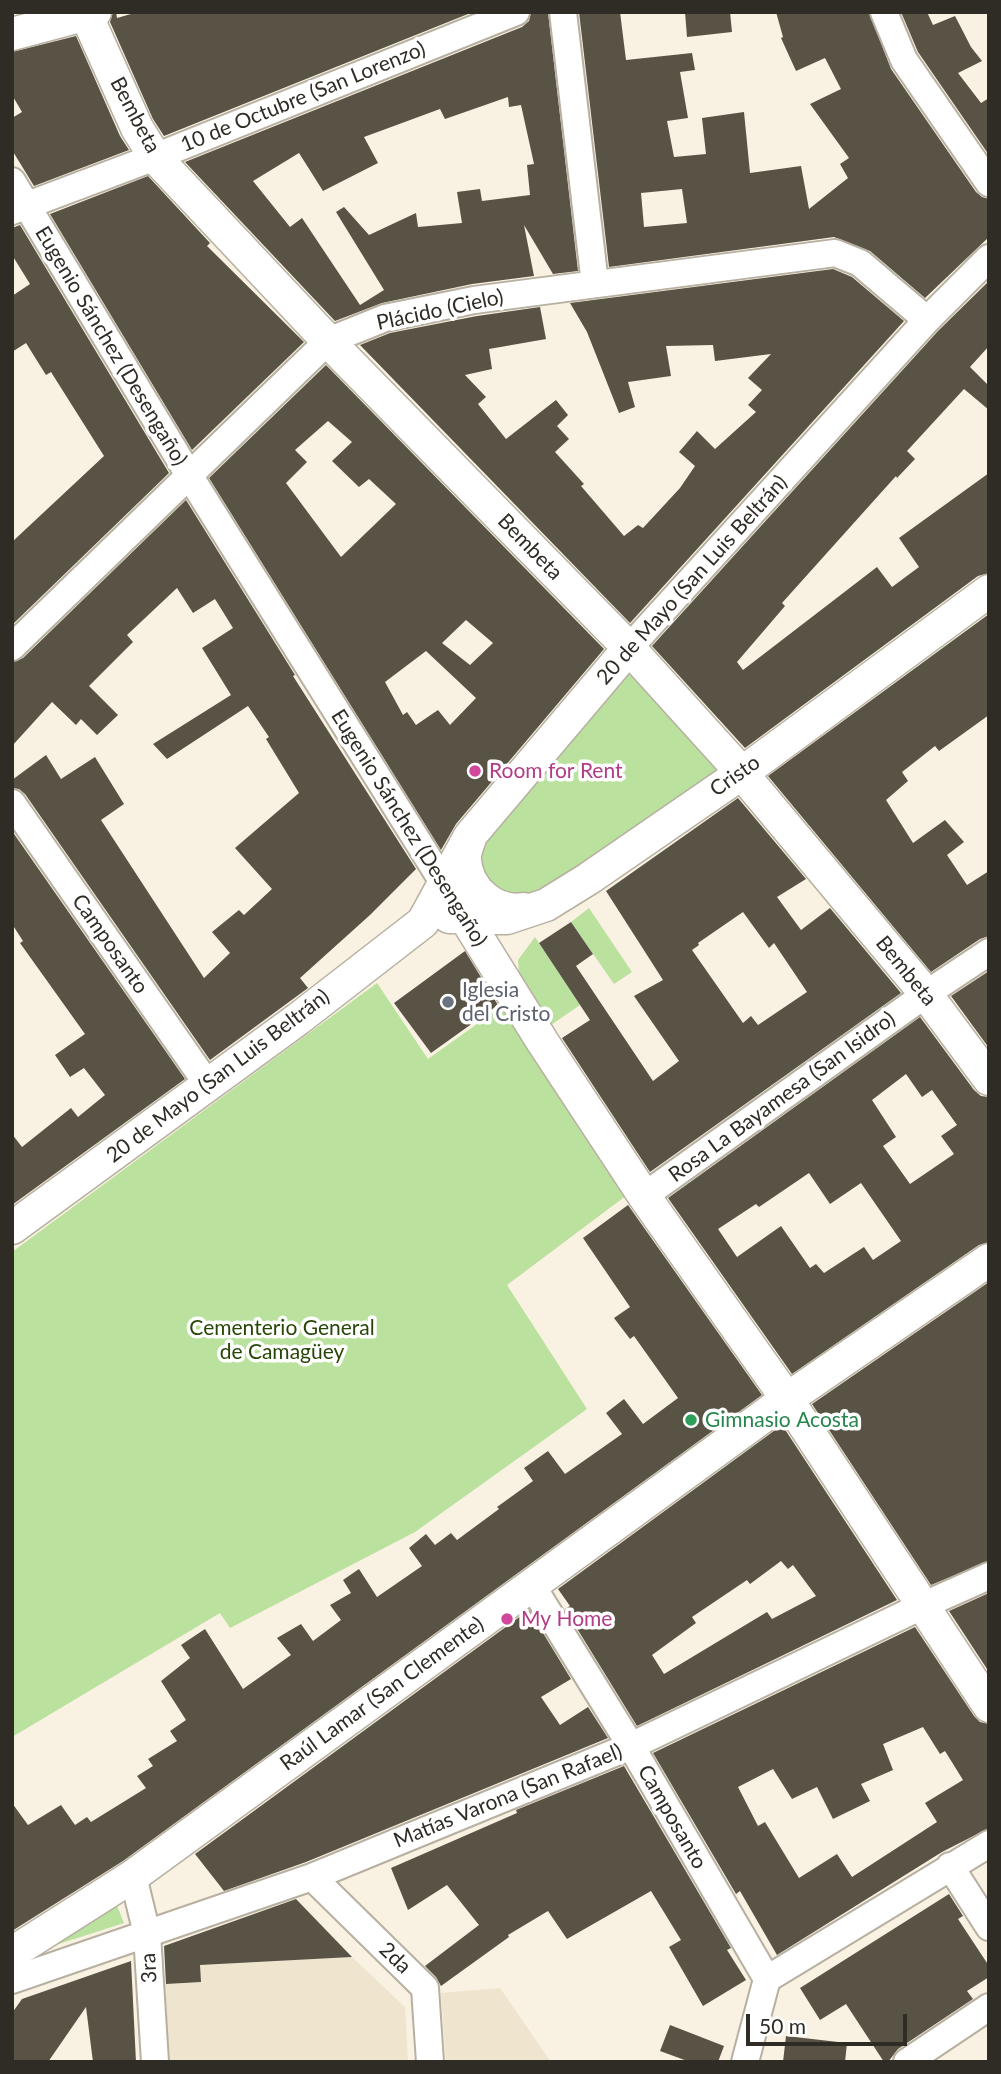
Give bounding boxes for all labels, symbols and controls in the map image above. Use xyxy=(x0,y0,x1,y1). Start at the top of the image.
street label: 10 de Octubre (San Lorenzo) xyxy=(177,36,429,158)
street label: Bembeta xyxy=(105,73,165,157)
street label: Eugenio Sánchez (Desengaño) xyxy=(29,222,193,470)
street label: Plácido (Cielo) xyxy=(374,284,506,336)
street label: 20 de Mayo (San Luis Beltrán) xyxy=(591,470,793,690)
street label: Bembeta xyxy=(492,509,568,585)
street label: Eugenio Sánchez (Desengaño) xyxy=(326,705,492,951)
street label: Cristo xyxy=(705,750,765,802)
place label: Room for Rent xyxy=(489,758,623,784)
marker: Room for Rent xyxy=(467,763,483,779)
street label: Camposanto xyxy=(66,889,154,999)
street label: Bembeta xyxy=(870,931,942,1011)
place label: Iglesia del Cristo xyxy=(462,977,550,1027)
street label: 20 de Mayo (San Luis Beltrán) xyxy=(101,984,335,1168)
marker: Iglesia del Cristo xyxy=(440,994,456,1010)
street label: Rosa La Bayamesa (San Isidro) xyxy=(664,1006,900,1188)
park label: Cementerio General de Camagüey xyxy=(189,1315,375,1365)
place label: Gimnasio Acosta xyxy=(705,1407,859,1433)
marker: Gimnasio Acosta xyxy=(683,1412,699,1428)
place label: My Home xyxy=(521,1606,612,1632)
marker: My Home xyxy=(499,1611,515,1627)
street label: Raúl Lamar (San Clemente) xyxy=(275,1612,489,1776)
street label: Matías Varona (San Rafael) xyxy=(390,1739,626,1853)
street label: Camposanto xyxy=(632,1761,712,1873)
street label: 2da xyxy=(374,1937,416,1979)
street label: 3ra xyxy=(136,1952,162,1984)
scale bar xyxy=(749,2000,910,2044)
text: 50 m xyxy=(759,2013,806,2038)

